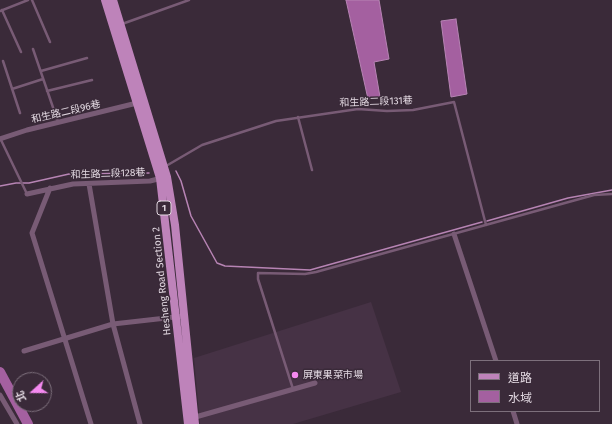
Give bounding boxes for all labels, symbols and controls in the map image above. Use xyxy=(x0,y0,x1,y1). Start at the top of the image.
street label: 和生路二段131巷 xyxy=(339,95,413,109)
street label: 和生路二段96巷 xyxy=(30,98,102,126)
street label: 和生路二段128巷 xyxy=(70,167,146,181)
road number: 1 xyxy=(157,201,171,215)
street label: Hesheng Road Section 2 xyxy=(150,226,174,336)
legend xyxy=(470,360,600,412)
place label: 屏東果菜市場 xyxy=(303,369,363,381)
marker: 屏東果菜市場 xyxy=(290,370,300,380)
text: 道路 xyxy=(508,371,532,385)
north arrow xyxy=(12,372,52,412)
text: 北 xyxy=(13,389,29,404)
text: 水域 xyxy=(508,391,532,405)

